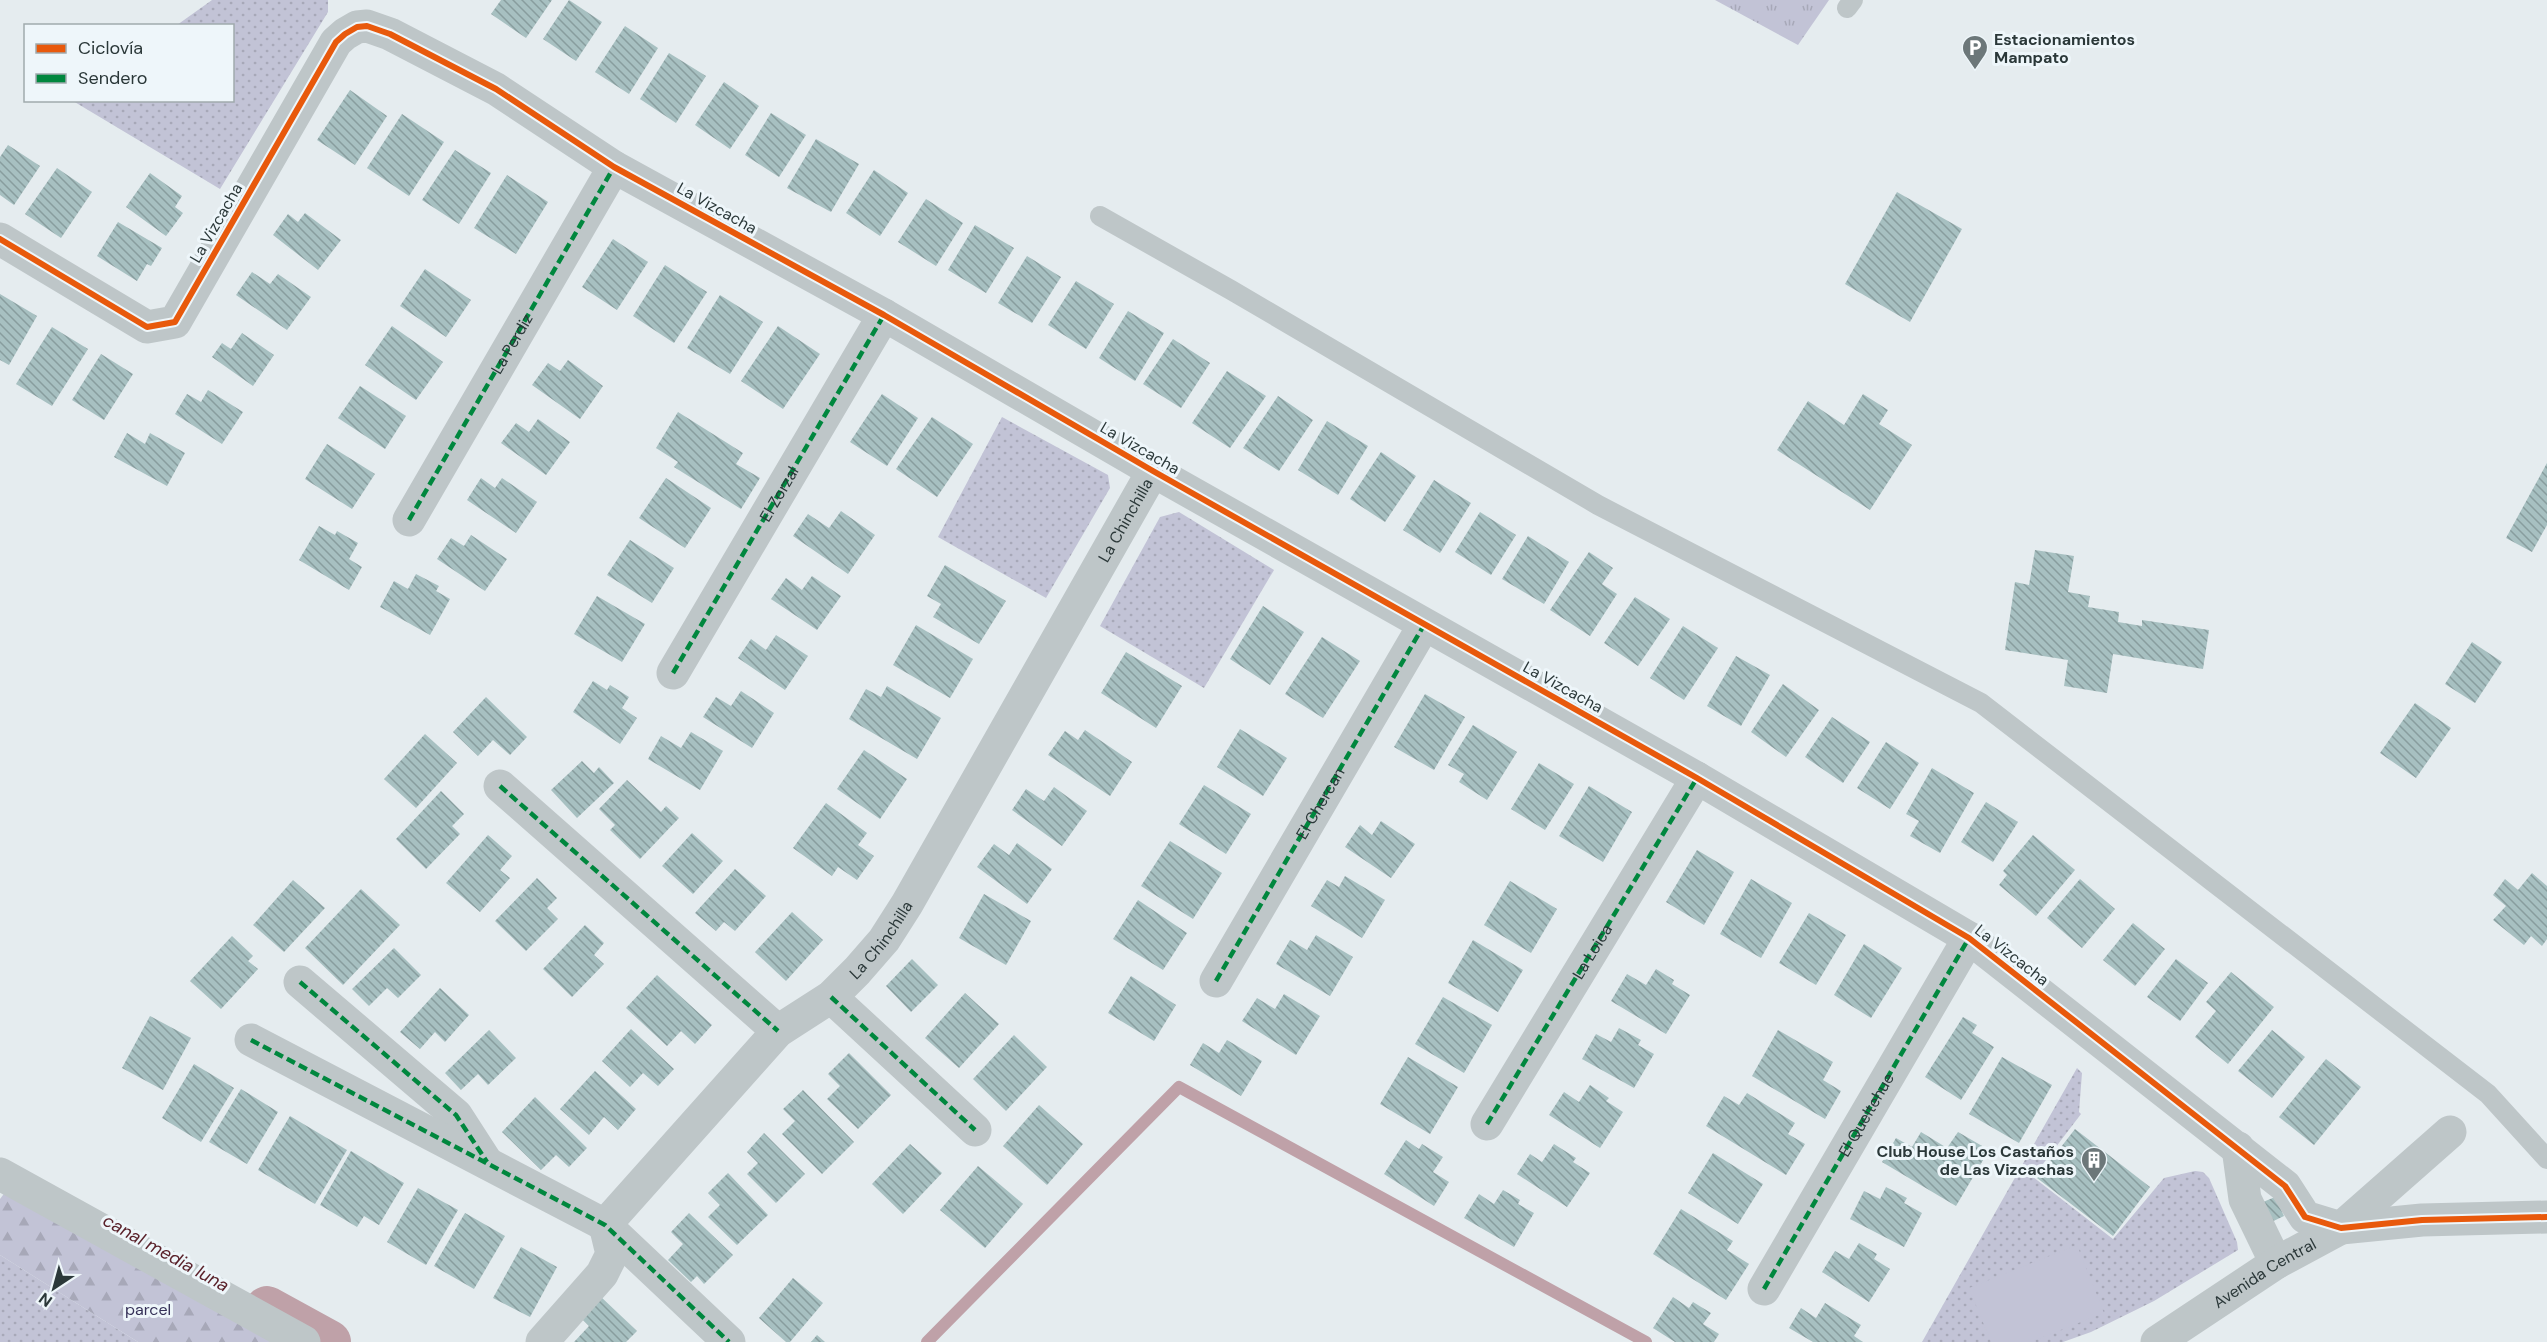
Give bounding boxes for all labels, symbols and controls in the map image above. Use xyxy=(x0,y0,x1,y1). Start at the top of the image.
legend xyxy=(24,24,234,102)
place label: Estacionamientos Mampato xyxy=(1994,29,2135,68)
parking icon: Estacionamientos Mampato xyxy=(1960,33,1990,71)
text: Ciclovía xyxy=(78,36,143,60)
text: Sendero xyxy=(78,66,148,90)
street label: La Vizcacha xyxy=(673,177,761,239)
street label: La Vizcacha xyxy=(185,180,247,266)
street label: La Perdiz xyxy=(486,310,537,377)
street label: La Vizcacha xyxy=(1097,417,1183,479)
street label: El Zorzal xyxy=(754,462,803,525)
street label: La Chinchilla xyxy=(1093,474,1157,566)
street label: La Vizcacha xyxy=(1519,656,1607,718)
street label: El Chercan xyxy=(1291,764,1349,843)
street label: La Chinchilla xyxy=(845,896,917,983)
street label: La Loica xyxy=(1567,920,1617,983)
street label: La Vizcacha xyxy=(1971,920,2053,990)
street label: El Queltehue xyxy=(1833,1069,1899,1160)
place label: Club House Los Castaños de Las Vizcachas xyxy=(1876,1141,2074,1180)
building icon: Club House Los Castaños de Las Vizcachas xyxy=(2079,1145,2109,1183)
water label: canal media luna xyxy=(99,1208,234,1298)
street label: Avenida Central xyxy=(2209,1233,2320,1312)
north arrow xyxy=(24,1258,84,1318)
text: N xyxy=(35,1288,56,1312)
park label: parcel xyxy=(125,1299,171,1320)

